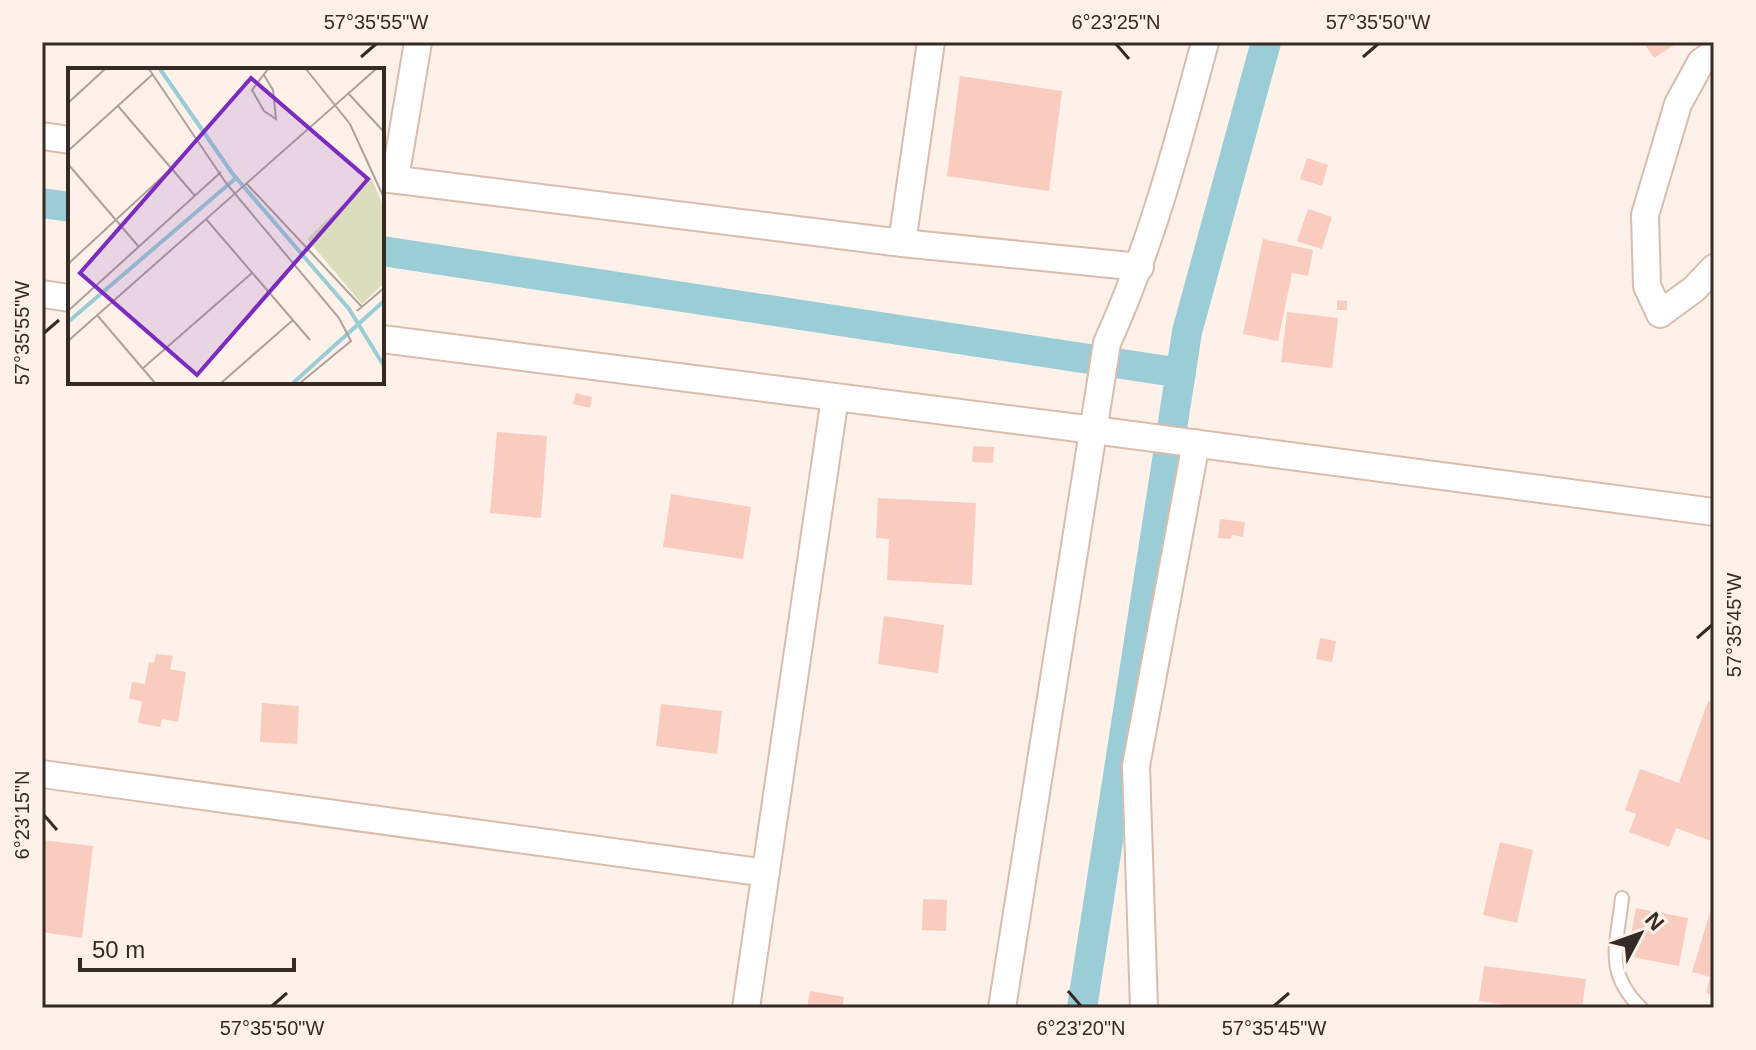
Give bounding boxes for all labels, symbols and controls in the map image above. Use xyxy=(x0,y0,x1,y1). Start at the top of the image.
text: 57°35'55"W xyxy=(324,11,428,33)
text: 6°23'25"N xyxy=(1072,11,1160,33)
text: 57°35'50"W xyxy=(1326,11,1430,33)
inset map xyxy=(68,68,384,384)
text: 57°35'55"W xyxy=(11,281,33,385)
text: 57°35'45"W xyxy=(1723,573,1745,677)
text: 6°23'15"N xyxy=(11,771,33,859)
north arrow xyxy=(1600,894,1680,974)
text: N xyxy=(1640,907,1669,935)
scale bar xyxy=(80,922,294,972)
text: 50 m xyxy=(92,936,145,963)
text: 57°35'50"W xyxy=(220,1017,324,1039)
text: 6°23'20"N xyxy=(1037,1017,1125,1039)
text: 57°35'45"W xyxy=(1222,1017,1326,1039)

